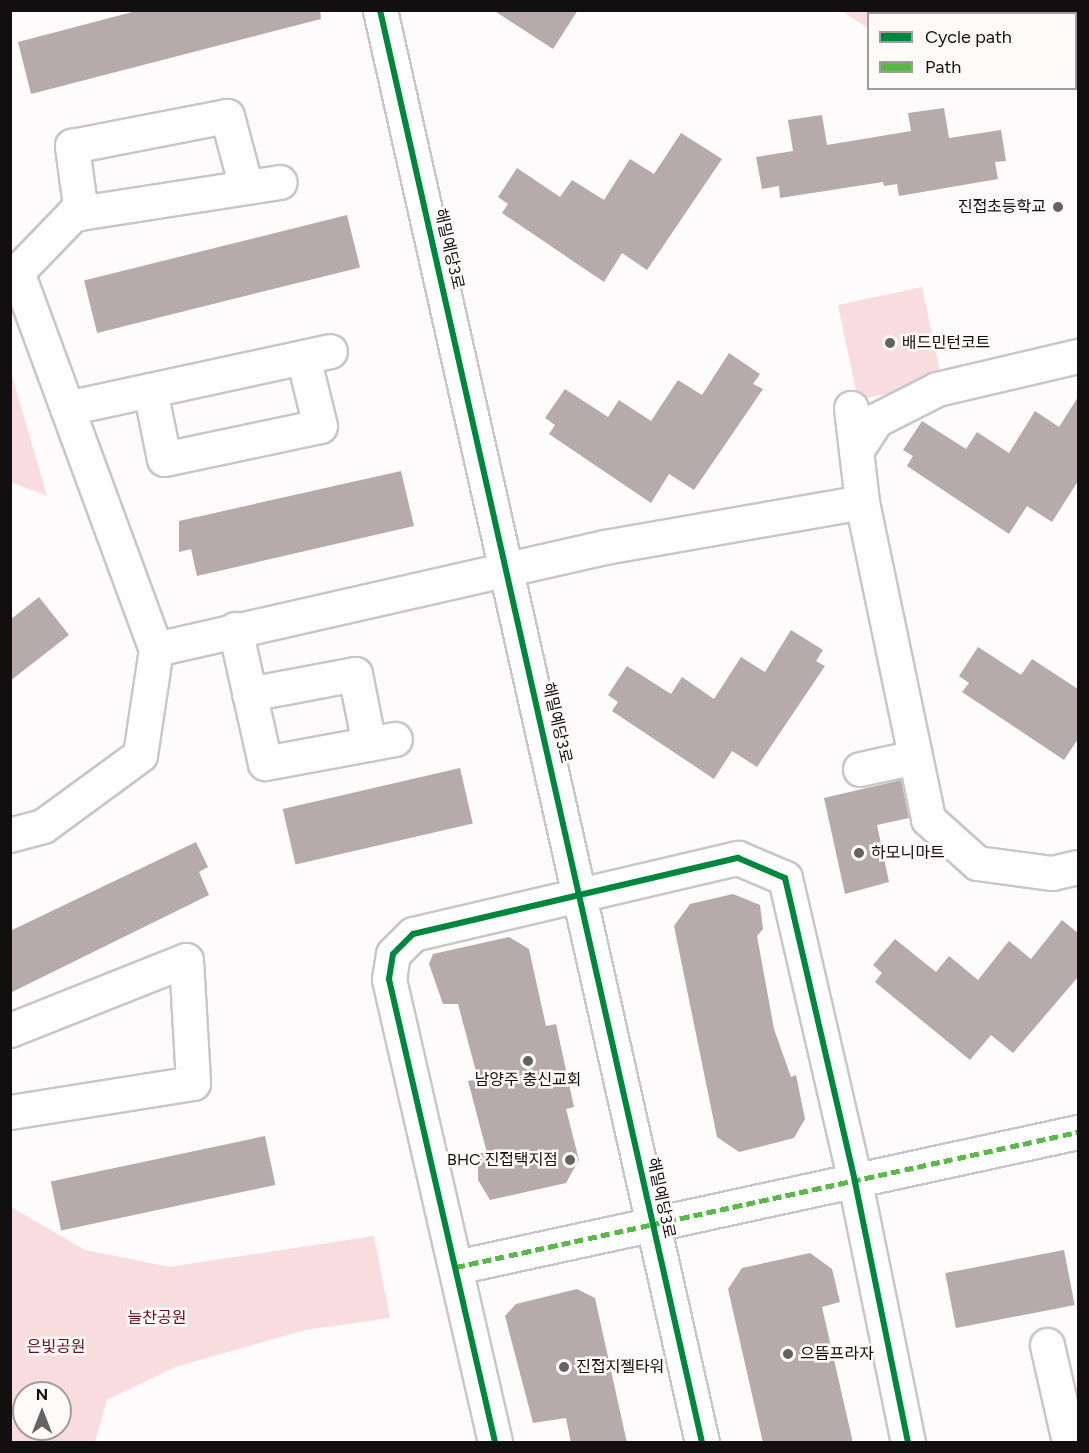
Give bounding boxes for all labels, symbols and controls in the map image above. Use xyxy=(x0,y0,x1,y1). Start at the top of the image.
legend xyxy=(867,12,1077,90)
text: Cycle path xyxy=(925,26,1012,48)
text: Path xyxy=(925,56,961,78)
place label: 진접초등학교 xyxy=(958,197,1046,217)
marker: 진접초등학교 xyxy=(1051,200,1065,214)
street label: 해밀예당3로 xyxy=(430,207,468,291)
place label: 배드민턴코트 xyxy=(902,333,990,353)
marker: 배드민턴코트 xyxy=(883,336,897,350)
street label: 해밀예당3로 xyxy=(538,681,576,765)
place label: 하모니마트 xyxy=(871,843,945,863)
marker: 하모니마트 xyxy=(852,846,866,860)
marker: 남양주 충신교회 xyxy=(521,1054,535,1068)
place label: 남양주 충신교회 xyxy=(475,1070,581,1090)
place label: BHC 진접택지점 xyxy=(447,1150,558,1170)
marker: BHC 진접택지점 xyxy=(563,1153,577,1167)
street label: 해밀예당3로 xyxy=(643,1156,679,1240)
park label: 늘찬공원 xyxy=(128,1308,186,1328)
park label: 은빛공원 xyxy=(27,1337,85,1357)
place label: 으뜸프라자 xyxy=(800,1344,874,1364)
marker: 으뜸프라자 xyxy=(781,1347,795,1361)
place label: 진접지젤타워 xyxy=(576,1357,664,1377)
marker: 진접지젤타워 xyxy=(557,1360,571,1374)
north arrow xyxy=(12,1381,72,1441)
text: N xyxy=(36,1385,48,1404)

